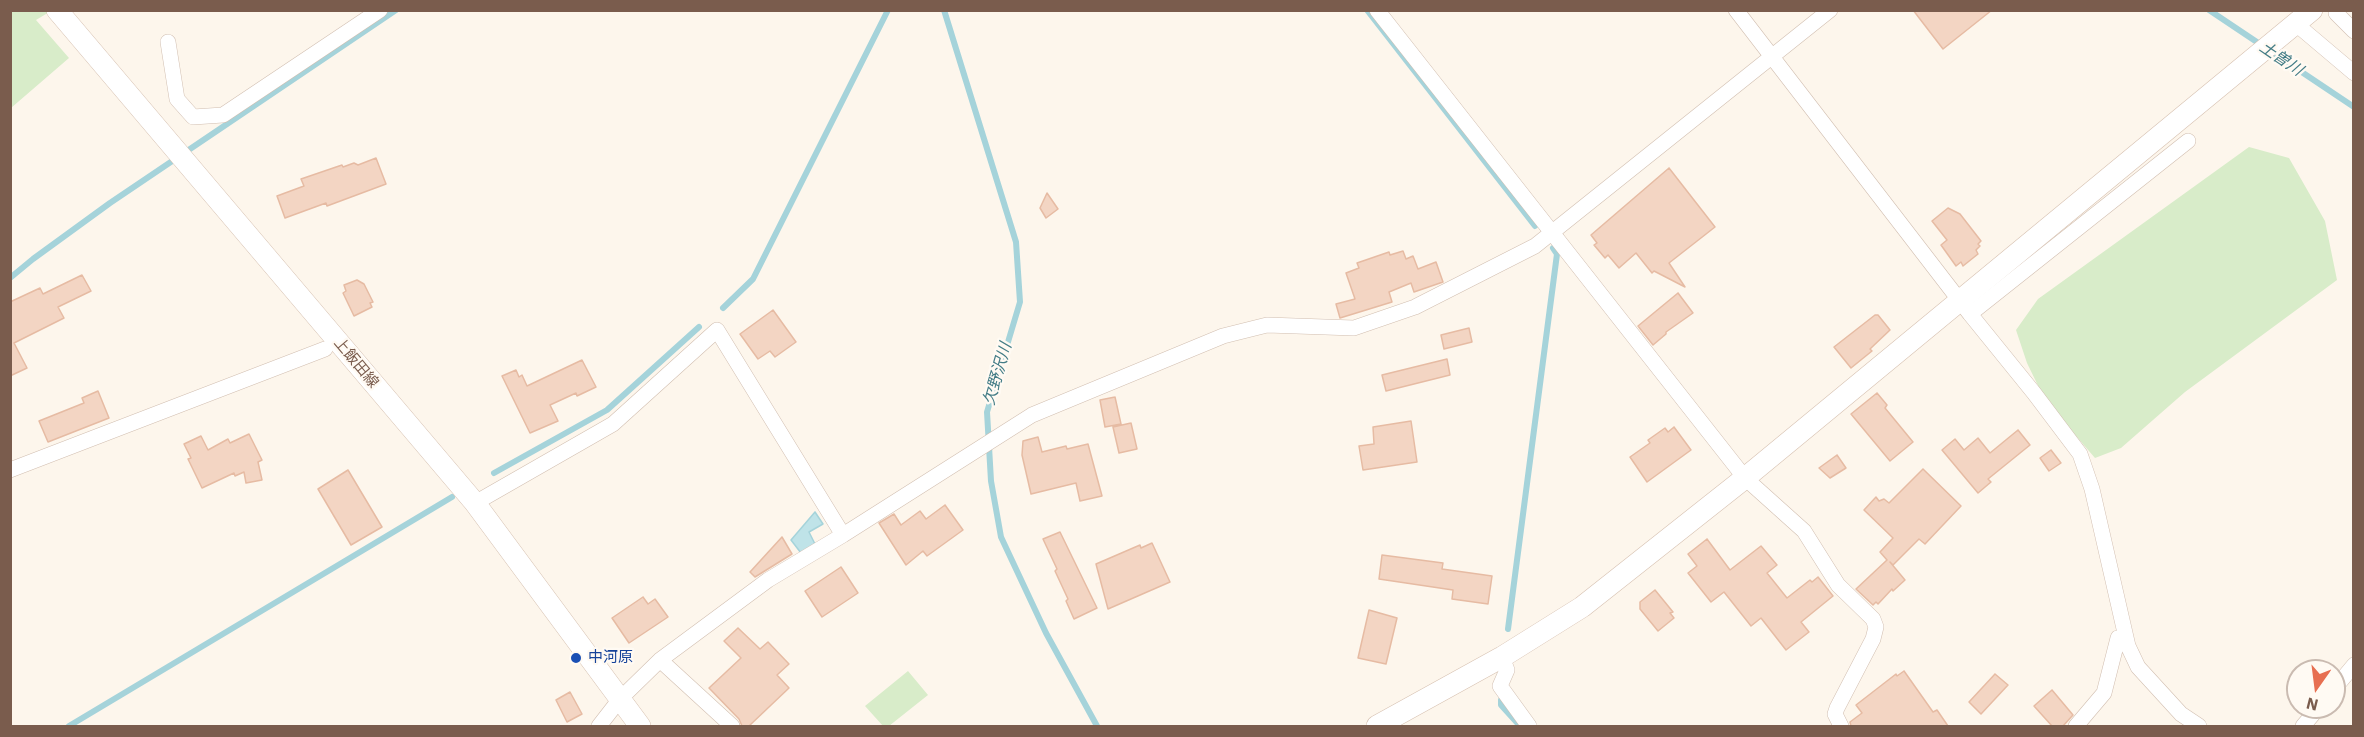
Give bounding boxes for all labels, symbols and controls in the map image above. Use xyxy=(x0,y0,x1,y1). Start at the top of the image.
water label: 土曽川 xyxy=(2256,38,2306,80)
street label: 上飯田線 xyxy=(330,334,382,392)
water label: 欠野沢川 xyxy=(980,341,1016,407)
place label: 中河原 xyxy=(588,649,633,667)
marker: 中河原 xyxy=(569,651,583,665)
north arrow xyxy=(2286,659,2346,719)
text: N xyxy=(2304,693,2320,716)

